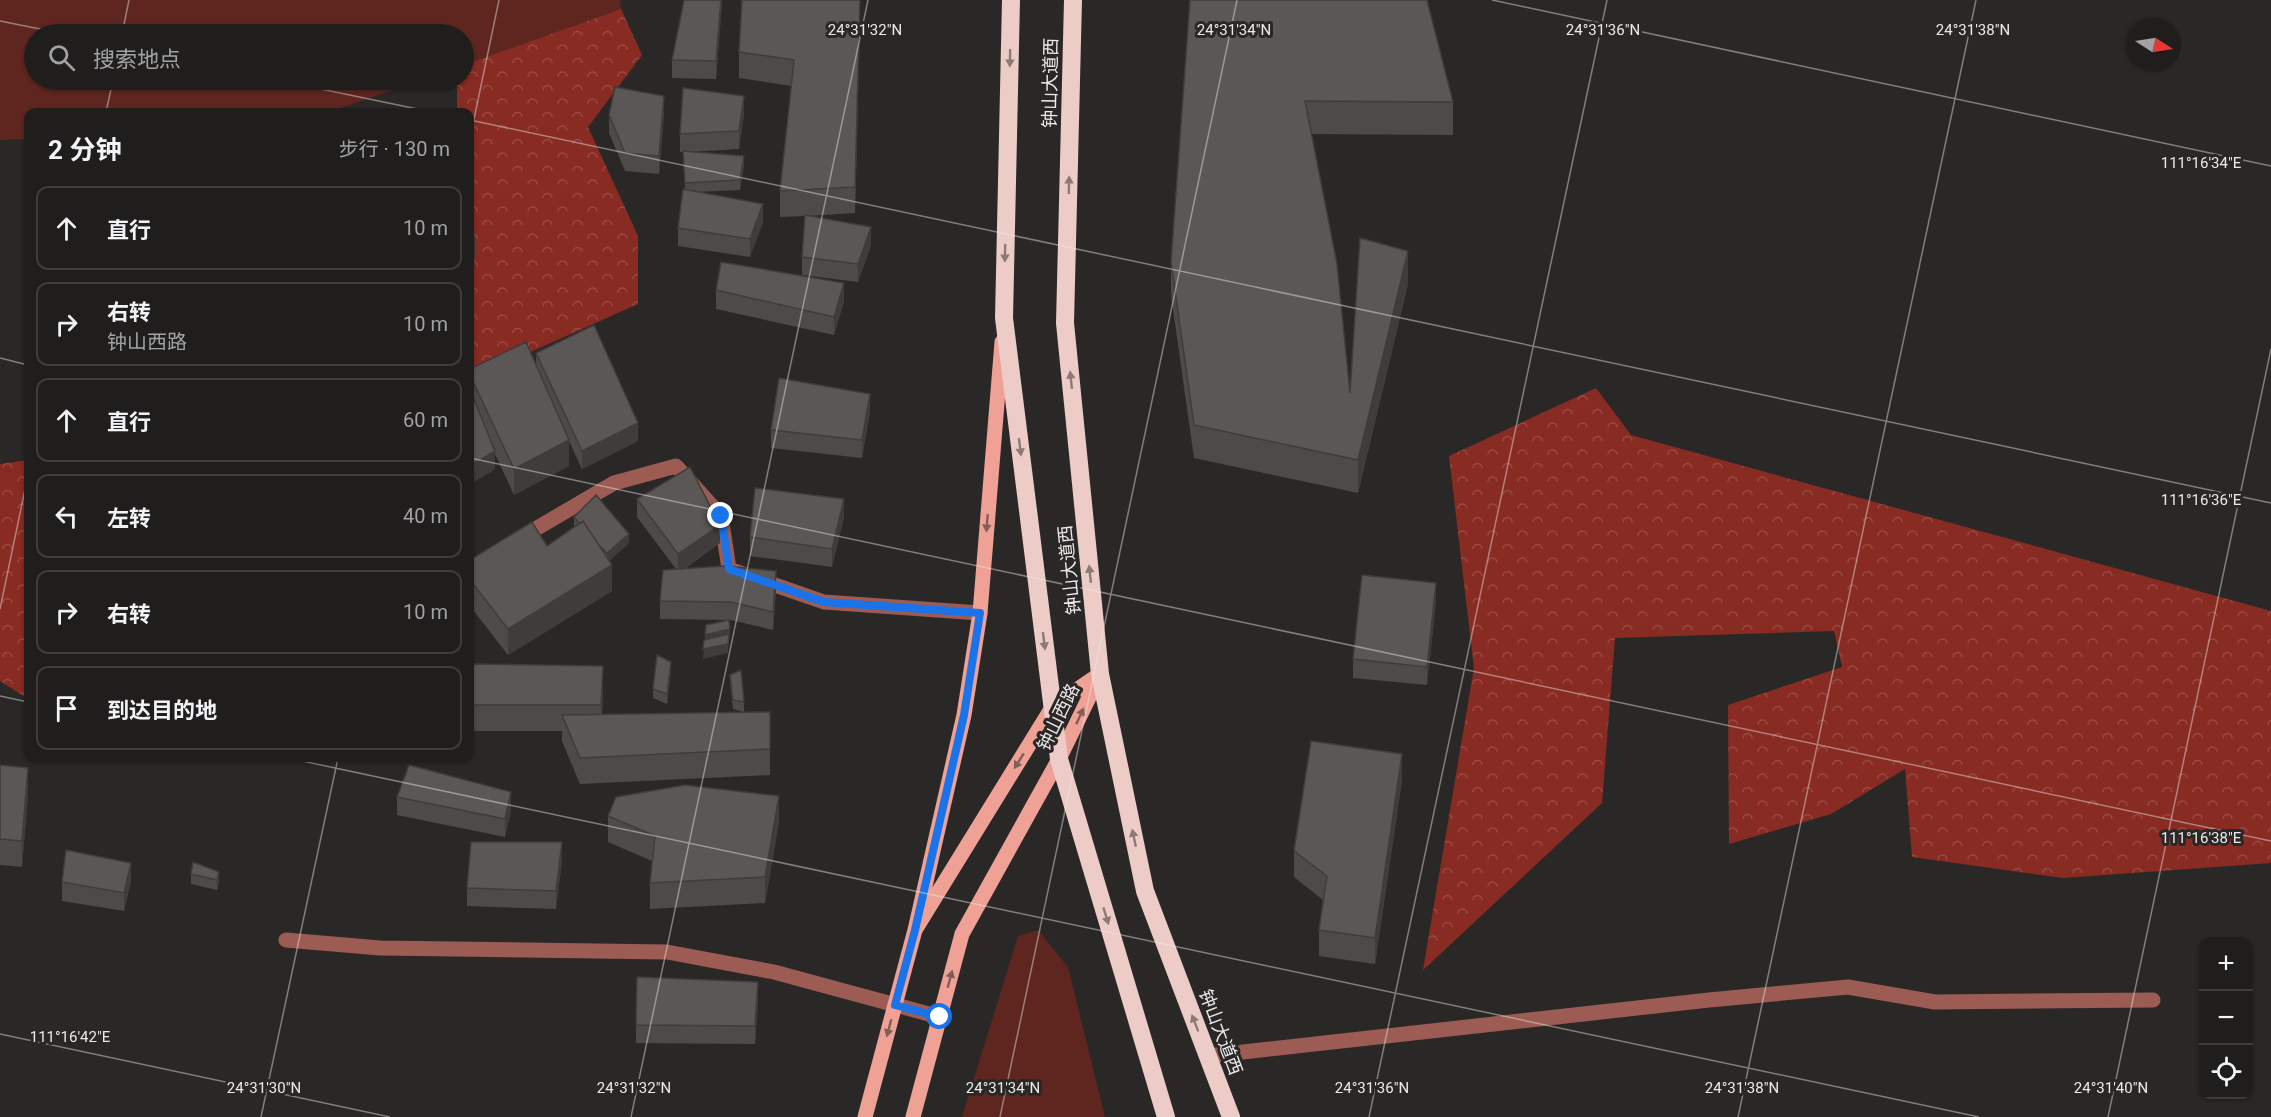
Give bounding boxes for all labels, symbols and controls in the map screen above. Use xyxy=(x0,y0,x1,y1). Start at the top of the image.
north arrow xyxy=(2127,18,2181,72)
text: 24°31'32"N xyxy=(828,21,902,39)
text: 24°31'34"N xyxy=(1197,21,1271,39)
text: 24°31'36"N xyxy=(1566,21,1640,39)
text: 24°31'38"N xyxy=(1936,21,2010,39)
search box xyxy=(24,24,474,90)
street label: 钟山大道西 xyxy=(1039,38,1061,128)
icon: search xyxy=(45,41,78,74)
text: 搜索地点 xyxy=(93,47,181,72)
one-way arrow xyxy=(1005,49,1014,68)
text: 2 分钟 xyxy=(48,135,121,165)
text: 步行 · 130 m xyxy=(339,137,450,161)
text: 111°16'34"E xyxy=(2161,154,2242,172)
one-way arrow xyxy=(1064,175,1073,194)
icon: ahead xyxy=(50,212,83,245)
text: 10 m xyxy=(403,216,448,240)
text: 直行 xyxy=(107,218,151,243)
one-way arrow xyxy=(1001,244,1010,263)
text: 右转 xyxy=(107,300,151,325)
icon: right xyxy=(50,308,83,341)
text: 10 m xyxy=(403,312,448,336)
text: 钟山西路 xyxy=(107,330,187,354)
one-way arrow xyxy=(1066,370,1076,389)
icon: ahead xyxy=(50,404,83,437)
text: 60 m xyxy=(403,408,448,432)
text: 直行 xyxy=(107,410,151,435)
one-way arrow xyxy=(1015,438,1025,457)
text: 111°16'36"E xyxy=(2161,491,2242,509)
icon: left xyxy=(50,500,83,533)
route end xyxy=(707,502,733,528)
text: 40 m xyxy=(403,504,448,528)
text: 左转 xyxy=(107,506,151,531)
one-way arrow xyxy=(982,514,992,533)
street label: 钟山大道西 xyxy=(1054,524,1084,616)
one-way arrow xyxy=(1085,564,1095,583)
icon: right xyxy=(50,596,83,629)
text: 10 m xyxy=(403,600,448,624)
text: 右转 xyxy=(107,602,151,627)
one-way arrow xyxy=(1039,632,1049,651)
street label: 钟山西路 xyxy=(1033,680,1083,754)
icon: arrive xyxy=(50,692,83,725)
text: 到达目的地 xyxy=(107,698,217,723)
one-way arrow xyxy=(1075,708,1084,725)
one-way arrow xyxy=(1013,753,1024,769)
one-way arrow xyxy=(1129,829,1138,848)
text: 111°16'38"E xyxy=(2161,829,2242,847)
one-way arrow xyxy=(1102,907,1111,925)
map controls xyxy=(2199,937,2253,1099)
button: + xyxy=(2199,937,2253,991)
one-way arrow xyxy=(946,970,955,988)
street label: 钟山大道西 xyxy=(1195,986,1247,1078)
button: − xyxy=(2199,991,2253,1045)
route start xyxy=(926,1003,952,1029)
one-way arrow xyxy=(1190,1014,1199,1032)
one-way arrow xyxy=(883,1018,893,1037)
text: 111°16'42"E xyxy=(30,1028,111,1046)
button: locate xyxy=(2199,1045,2253,1099)
text: 24°31'30"N xyxy=(227,1079,301,1097)
text: 24°31'32"N xyxy=(597,1079,671,1097)
text: 24°31'34"N xyxy=(966,1079,1040,1097)
text: 24°31'36"N xyxy=(1335,1079,1409,1097)
text: 24°31'38"N xyxy=(1705,1079,1779,1097)
text: 24°31'40"N xyxy=(2074,1079,2148,1097)

